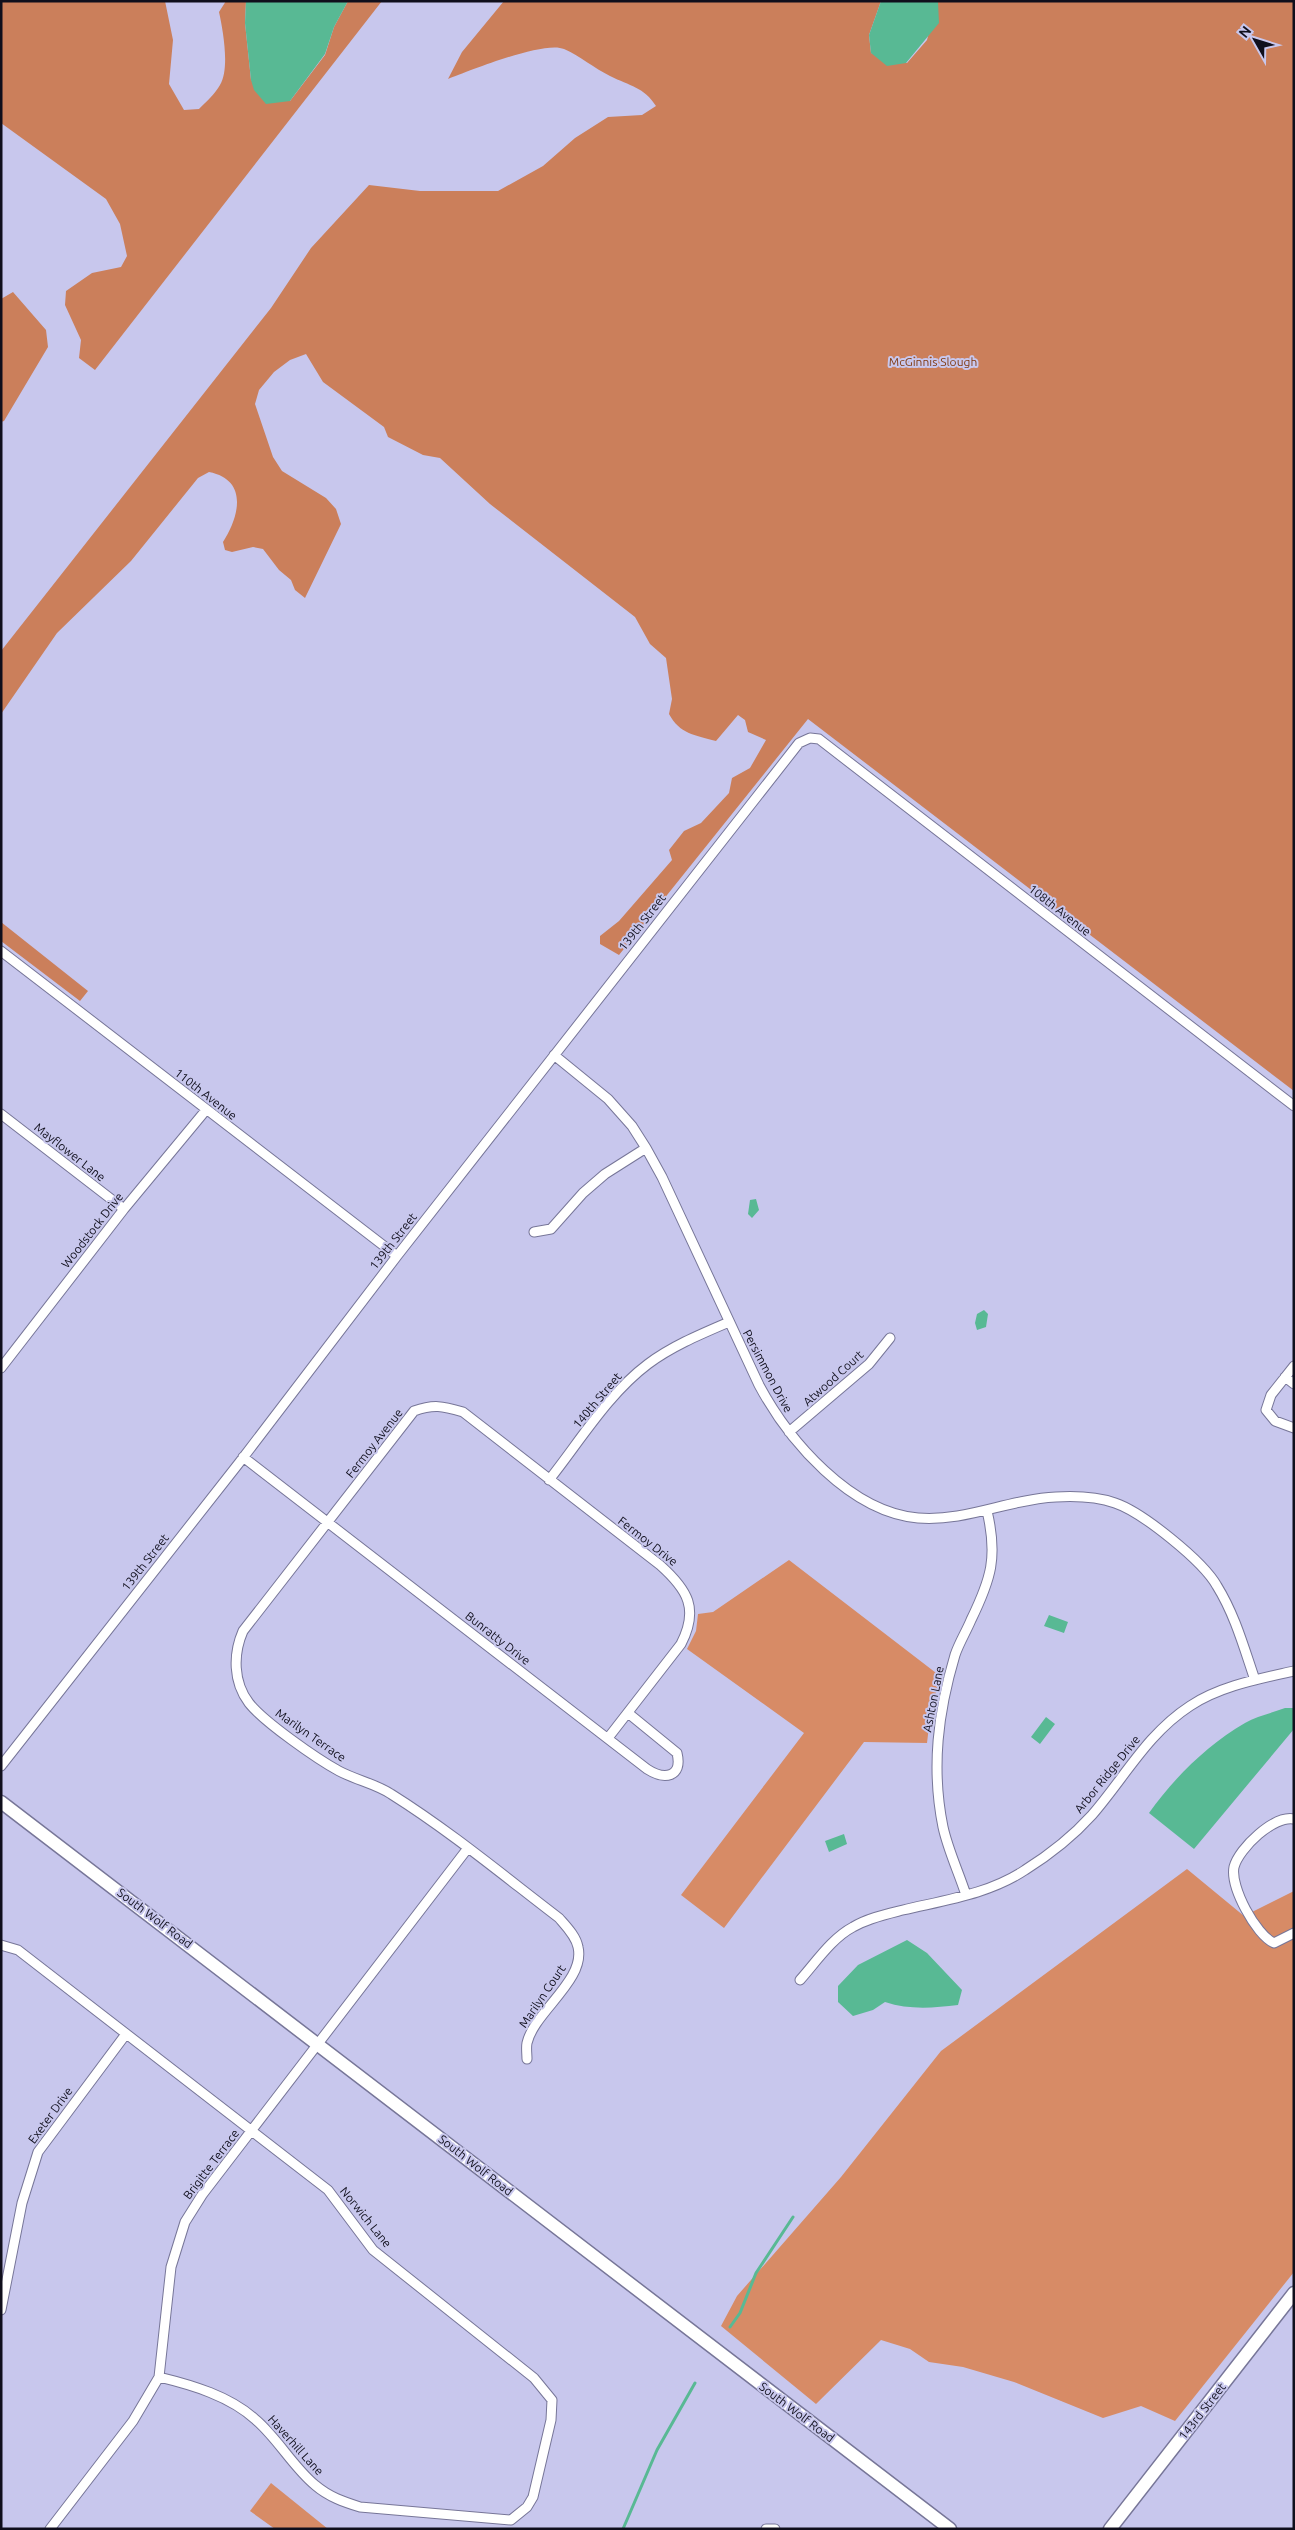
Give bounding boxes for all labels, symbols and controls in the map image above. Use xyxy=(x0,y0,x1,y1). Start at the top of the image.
north arrow xyxy=(1230,15,1280,65)
text: N xyxy=(1235,23,1254,41)
park label: McGinnis Slough xyxy=(889,355,977,368)
street label: 108th Avenue xyxy=(1026,882,1094,938)
street label: 139th Street xyxy=(616,891,668,953)
street label: 110th Avenue xyxy=(172,1066,240,1122)
street label: Mayflower Lane xyxy=(32,1120,108,1184)
street label: Woodstock Drive xyxy=(59,1190,125,1270)
street label: 139th Street xyxy=(367,1210,419,1272)
street label: Persimmon Drive xyxy=(741,1327,795,1415)
street label: Atwood Court xyxy=(800,1348,866,1408)
street label: 140th Street xyxy=(570,1370,624,1430)
street label: Fermoy Avenue xyxy=(343,1406,405,1480)
street label: Fermoy Drive xyxy=(616,1514,680,1568)
street label: 139th Street xyxy=(119,1531,171,1593)
street label: Bunratty Drive xyxy=(463,1609,533,1667)
street label: Ashton Lane xyxy=(920,1665,946,1733)
street label: Marilyn Terrace xyxy=(273,1706,349,1764)
street label: Arbor Ridge Drive xyxy=(1072,1733,1142,1815)
street label: South Wolf Road xyxy=(115,1886,195,1950)
street label: Marilyn Court xyxy=(516,1962,568,2030)
street label: Exeter Drive xyxy=(25,2084,75,2146)
street label: Brigitte Terrace xyxy=(181,2127,241,2201)
street label: South Wolf Road xyxy=(436,2132,516,2198)
street label: Norwich Lane xyxy=(338,2184,394,2250)
street label: South Wolf Road xyxy=(757,2380,837,2444)
street label: 143rd Street xyxy=(1176,2380,1228,2442)
street label: Haverhill Lane xyxy=(266,2412,326,2478)

